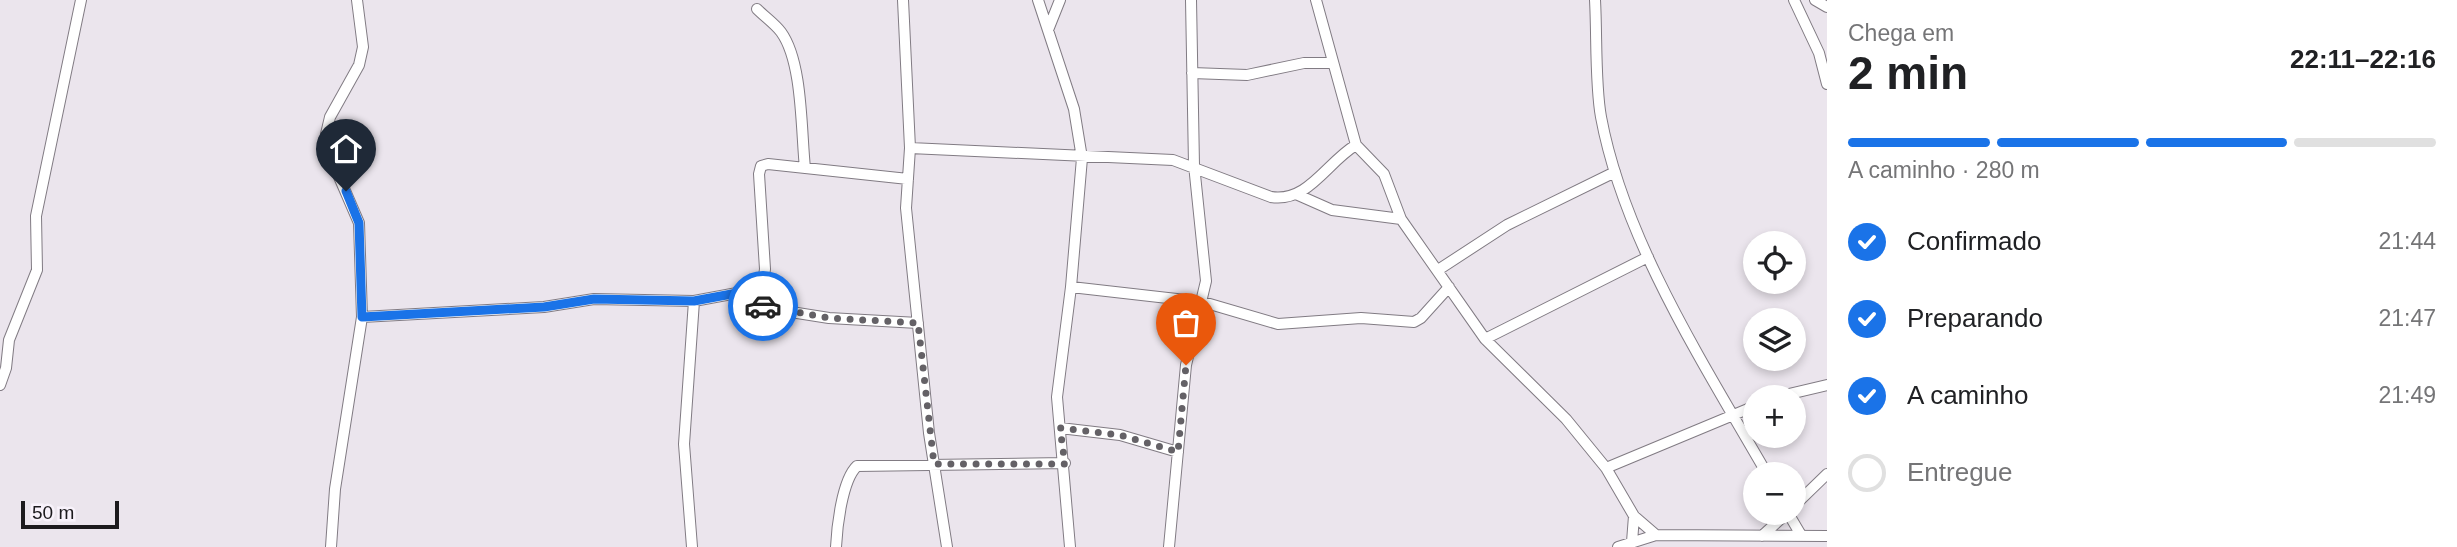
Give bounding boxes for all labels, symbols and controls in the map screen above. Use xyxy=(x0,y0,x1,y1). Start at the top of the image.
text: Chega em xyxy=(1848,20,1954,46)
text: 22:11–22:16 xyxy=(2290,44,2436,74)
text: 2 min xyxy=(1848,47,1968,99)
pin xyxy=(316,119,376,191)
icon: home xyxy=(327,130,365,168)
text: A caminho · 280 m xyxy=(1848,157,2040,183)
icon: check xyxy=(1848,223,1886,261)
text: Confirmado xyxy=(1907,226,2041,256)
text: 21:44 xyxy=(2378,228,2436,254)
map controls xyxy=(1743,231,1806,525)
button: locate xyxy=(1743,231,1806,294)
courier xyxy=(728,271,798,341)
icon: car xyxy=(744,287,782,325)
pin xyxy=(1156,293,1216,365)
icon: check xyxy=(1848,300,1886,338)
text: Preparando xyxy=(1907,303,2043,333)
icon: bag xyxy=(1167,304,1205,342)
text: 21:47 xyxy=(2378,305,2436,331)
button: layers xyxy=(1743,308,1806,371)
icon: check xyxy=(1848,377,1886,415)
text: A caminho xyxy=(1907,380,2028,410)
text: 21:49 xyxy=(2378,382,2436,408)
button: + xyxy=(1743,385,1806,448)
text: Entregue xyxy=(1907,457,2013,487)
button: − xyxy=(1743,462,1806,525)
scale bar xyxy=(21,498,119,530)
text: 50 m xyxy=(32,502,74,523)

